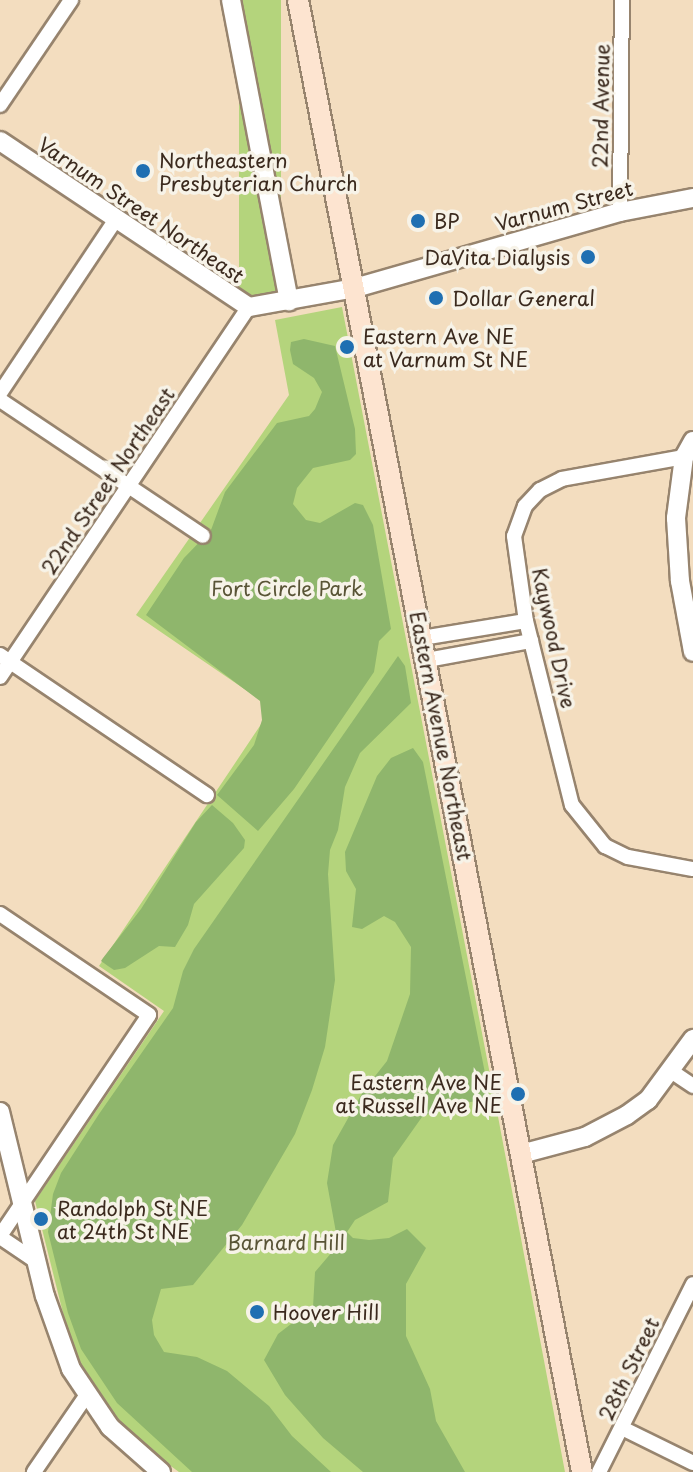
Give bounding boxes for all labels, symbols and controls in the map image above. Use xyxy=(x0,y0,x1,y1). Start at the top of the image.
street label: 22nd Avenue xyxy=(588,43,614,169)
street label: Varnum Street Northeast xyxy=(33,132,249,288)
place label: Northeastern Presbyterian Church xyxy=(159,148,357,195)
marker: Northeastern Presbyterian Church xyxy=(134,162,152,180)
street label: Varnum Street xyxy=(493,176,635,236)
place label: BP xyxy=(434,209,460,233)
marker: BP xyxy=(409,212,427,230)
place label: DaVita Dialysis xyxy=(423,245,570,269)
marker: DaVita Dialysis xyxy=(577,246,599,268)
place label: Dollar General xyxy=(452,286,595,310)
marker: Dollar General xyxy=(427,289,445,307)
place label: Eastern Ave NE at Varnum St NE xyxy=(363,324,526,371)
marker: Eastern Ave NE at Varnum St NE xyxy=(338,338,356,356)
street label: 22nd Street Northeast xyxy=(37,383,179,579)
street label: Kaywood Drive xyxy=(527,565,581,711)
park label: Fort Circle Park xyxy=(210,576,364,600)
street label: Eastern Avenue Northeast xyxy=(405,610,477,862)
place label: Eastern Ave NE at Russell Ave NE xyxy=(333,1070,502,1117)
marker: Eastern Ave NE at Russell Ave NE xyxy=(509,1085,527,1103)
place label: Randolph St NE at 24th St NE xyxy=(57,1196,208,1243)
marker: Randolph St NE at 24th St NE xyxy=(32,1210,50,1228)
park label: Barnard Hill xyxy=(226,1230,346,1254)
place label: Hoover Hill xyxy=(273,1300,379,1324)
marker: Hoover Hill xyxy=(248,1303,266,1321)
street label: 28th Street xyxy=(594,1313,664,1425)

